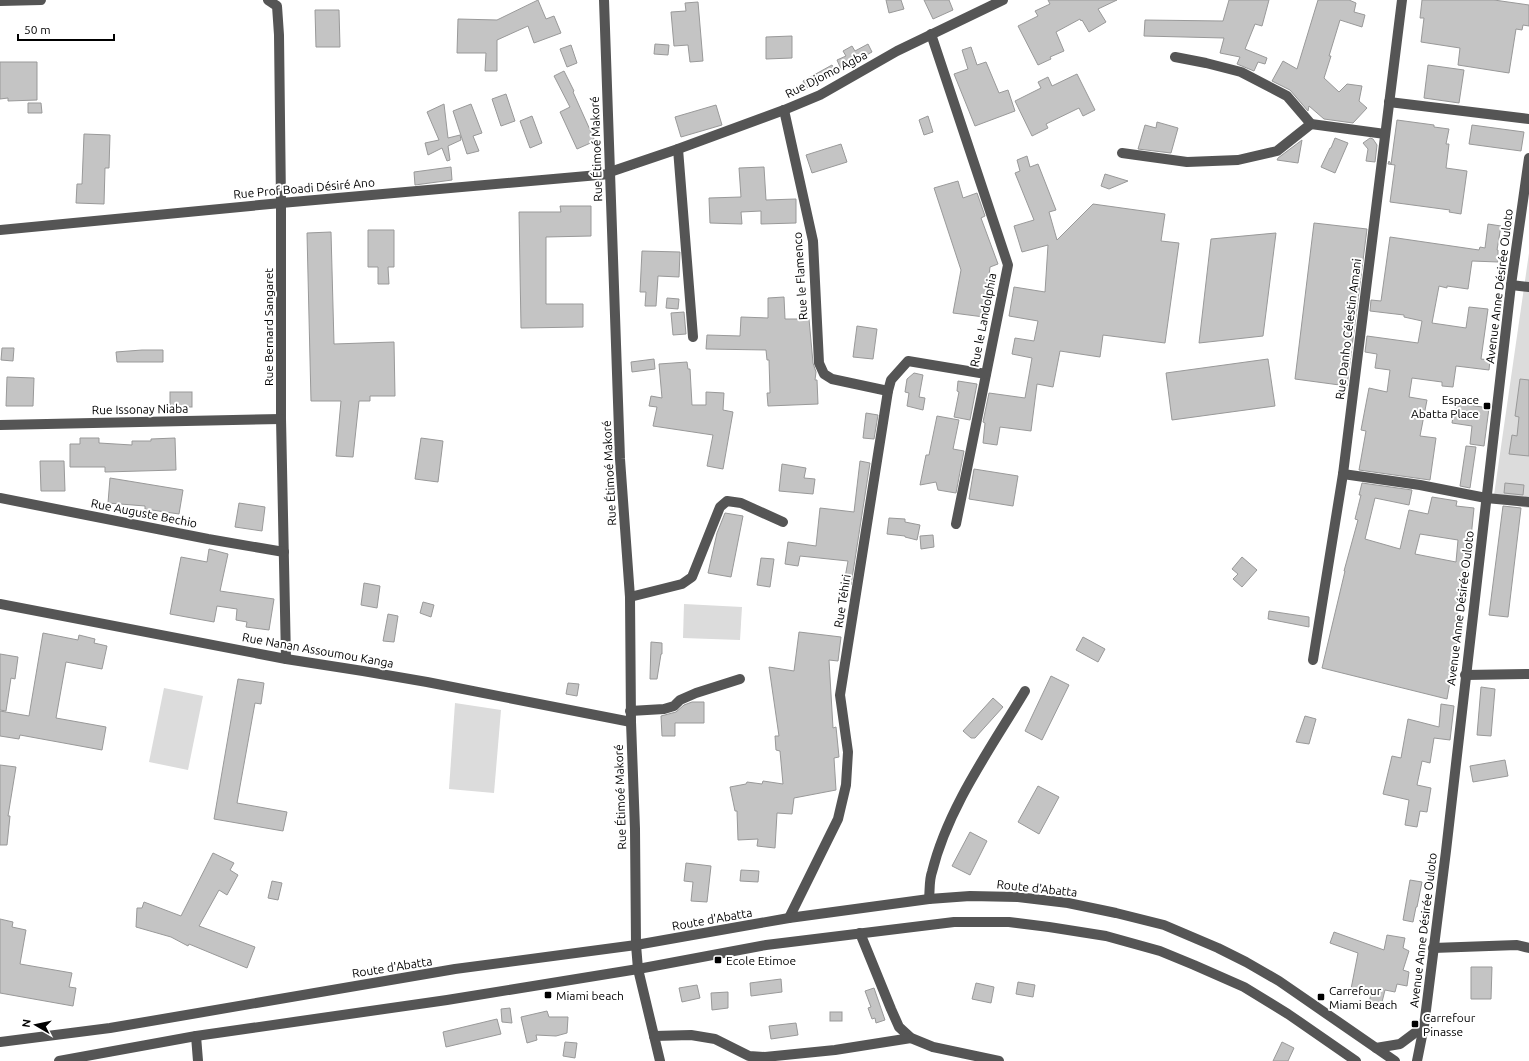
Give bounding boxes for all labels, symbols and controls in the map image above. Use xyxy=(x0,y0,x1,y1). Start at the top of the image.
scale bar xyxy=(18,16,114,42)
text: 50 m xyxy=(24,23,51,36)
street label: Rue Djomo Agba xyxy=(783,48,869,100)
street label: Rue Étimoé Makoré xyxy=(588,96,604,202)
street label: Rue Prof Boadi Désiré Ano xyxy=(233,175,375,201)
street label: Avenue Anne Désirée Ouloto xyxy=(1483,208,1515,364)
street label: Rue le Flamenco xyxy=(790,232,810,320)
street label: Rue Danho Célestin Amani xyxy=(1333,258,1363,400)
street label: Rue Bernard Sangaret xyxy=(262,268,275,386)
street label: Rue le Landolphia xyxy=(968,272,998,368)
place label: Espace Abatta Place xyxy=(1411,393,1479,420)
marker: Espace Abatta Place xyxy=(1482,401,1492,411)
street label: Rue Issonay Niaba xyxy=(92,402,188,416)
street label: Rue Étimoé Makoré xyxy=(600,420,618,526)
street label: Rue Auguste Bechio xyxy=(90,496,198,530)
street label: Avenue Anne Désirée Ouloto xyxy=(1444,530,1476,686)
street label: Rue Téhiri xyxy=(831,573,853,629)
street label: Rue Nanan Assoumou Kanga xyxy=(241,630,395,670)
street label: Rue Étimoé Makoré xyxy=(612,744,628,850)
street label: Avenue Anne Désirée Ouloto xyxy=(1407,852,1439,1008)
street label: Route d'Abatta xyxy=(996,877,1078,899)
street label: Route d'Abatta xyxy=(671,906,753,932)
street label: Route d'Abatta xyxy=(351,954,433,980)
place label: Ecole Etimoe xyxy=(726,954,796,967)
marker: Ecole Etimoe xyxy=(713,955,723,965)
place label: Carrefour Miami Beach xyxy=(1329,984,1397,1011)
place label: Miami beach xyxy=(556,989,624,1002)
marker: Miami beach xyxy=(543,990,553,1000)
marker: Carrefour Miami Beach xyxy=(1316,992,1326,1002)
north arrow xyxy=(16,1005,56,1045)
place label: Carrefour Pinasse xyxy=(1423,1011,1476,1038)
text: N xyxy=(20,1018,33,1028)
marker: Carrefour Pinasse xyxy=(1410,1019,1420,1029)

